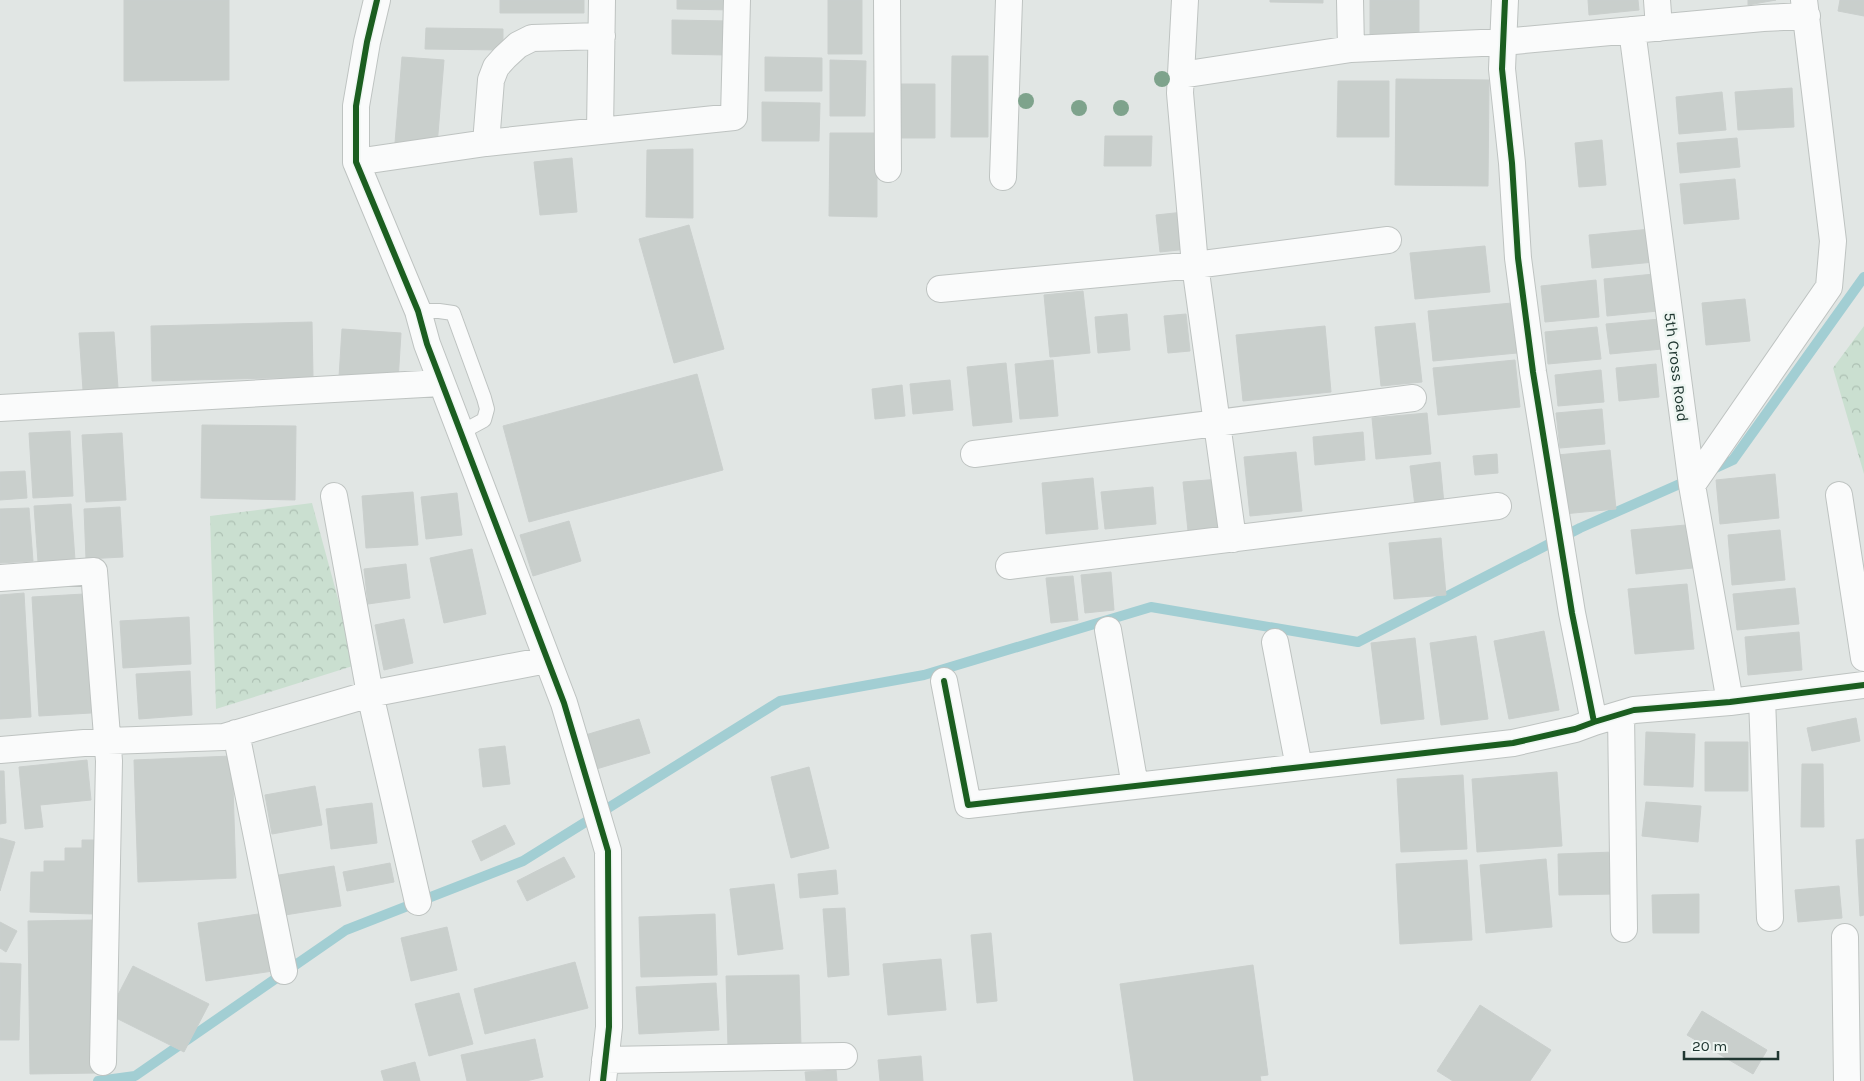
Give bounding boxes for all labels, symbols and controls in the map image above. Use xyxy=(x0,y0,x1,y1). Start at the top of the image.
street label: 5th Cross Road xyxy=(1660,311,1693,423)
scale bar xyxy=(1684,1028,1778,1060)
text: 20 m xyxy=(1692,1037,1727,1055)

